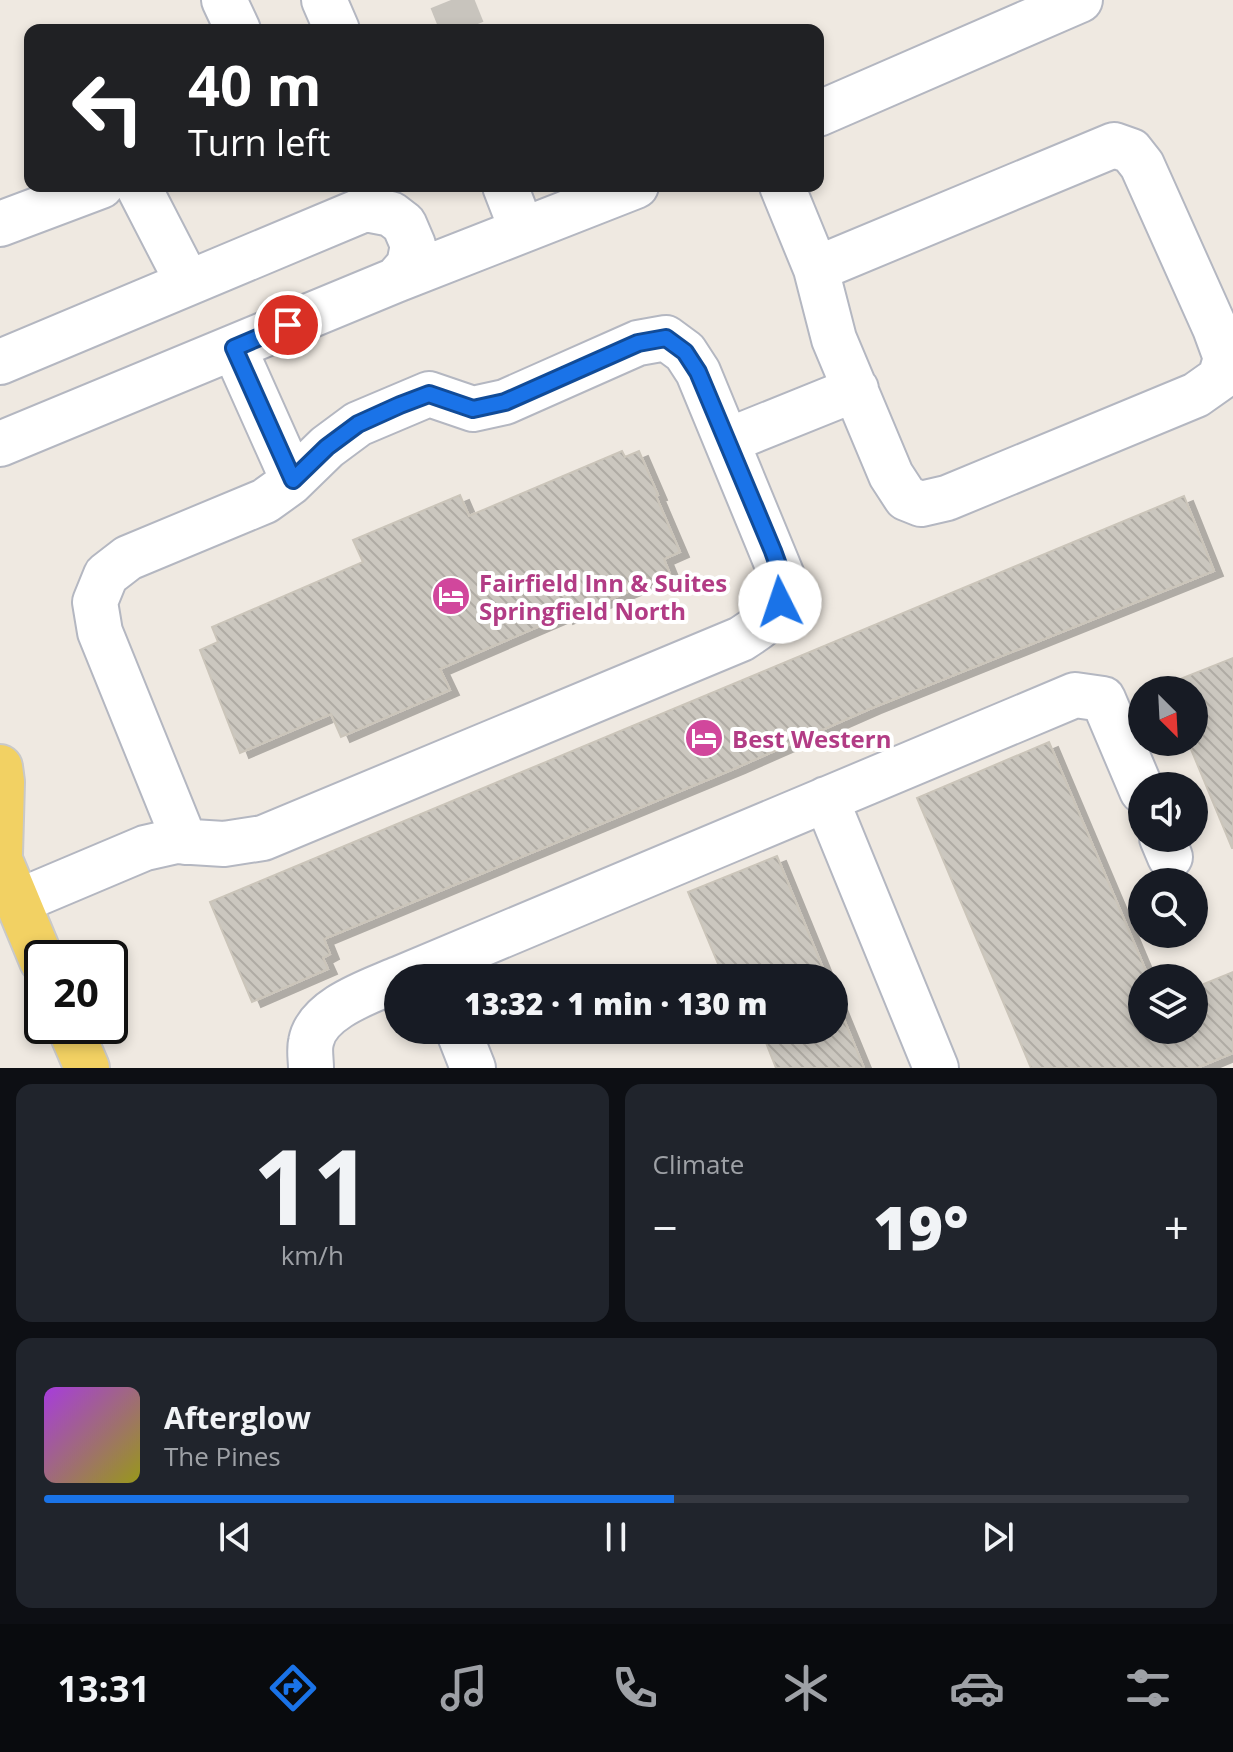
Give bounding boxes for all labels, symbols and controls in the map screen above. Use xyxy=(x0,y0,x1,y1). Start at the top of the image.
text: 40 m xyxy=(188,46,322,122)
icon: left xyxy=(56,56,160,160)
text: Turn left xyxy=(188,118,330,167)
pin xyxy=(254,291,322,359)
icon: arrive xyxy=(266,303,310,347)
position arrow xyxy=(738,560,822,644)
place label: Fairfield Inn & Suites Springfield North xyxy=(479,566,727,627)
hotel icon: Fairfield Inn & Suites Springfield North xyxy=(430,575,472,617)
north arrow xyxy=(1128,676,1208,756)
map controls xyxy=(1128,676,1208,1044)
hotel icon: Best Western xyxy=(683,717,725,759)
place label: Best Western xyxy=(732,722,891,755)
button: sound xyxy=(1128,772,1208,852)
button: search xyxy=(1128,868,1208,948)
speed limit sign: 20 xyxy=(24,940,128,1044)
button: layers xyxy=(1128,964,1208,1044)
text: 13:32 · 1 min · 130 m xyxy=(464,983,768,1024)
text: 11 xyxy=(253,1114,372,1255)
text: Climate xyxy=(653,1146,744,1182)
text: 19° xyxy=(873,1186,969,1268)
text: − xyxy=(653,1197,678,1257)
text: + xyxy=(1164,1197,1189,1257)
text: km/h xyxy=(281,1237,344,1273)
text: Afterglow xyxy=(164,1397,311,1438)
text: The Pines xyxy=(164,1438,281,1474)
icon: previous xyxy=(213,1515,257,1559)
icon: pause xyxy=(594,1515,638,1559)
icon: next xyxy=(976,1515,1020,1559)
icon: directions xyxy=(265,1660,321,1716)
icon: music xyxy=(436,1660,492,1716)
icon: phone xyxy=(607,1660,663,1716)
icon: climate xyxy=(778,1660,834,1716)
icon: car xyxy=(949,1660,1005,1716)
icon: filters xyxy=(1120,1660,1176,1716)
text: 13:31 xyxy=(57,1664,150,1713)

